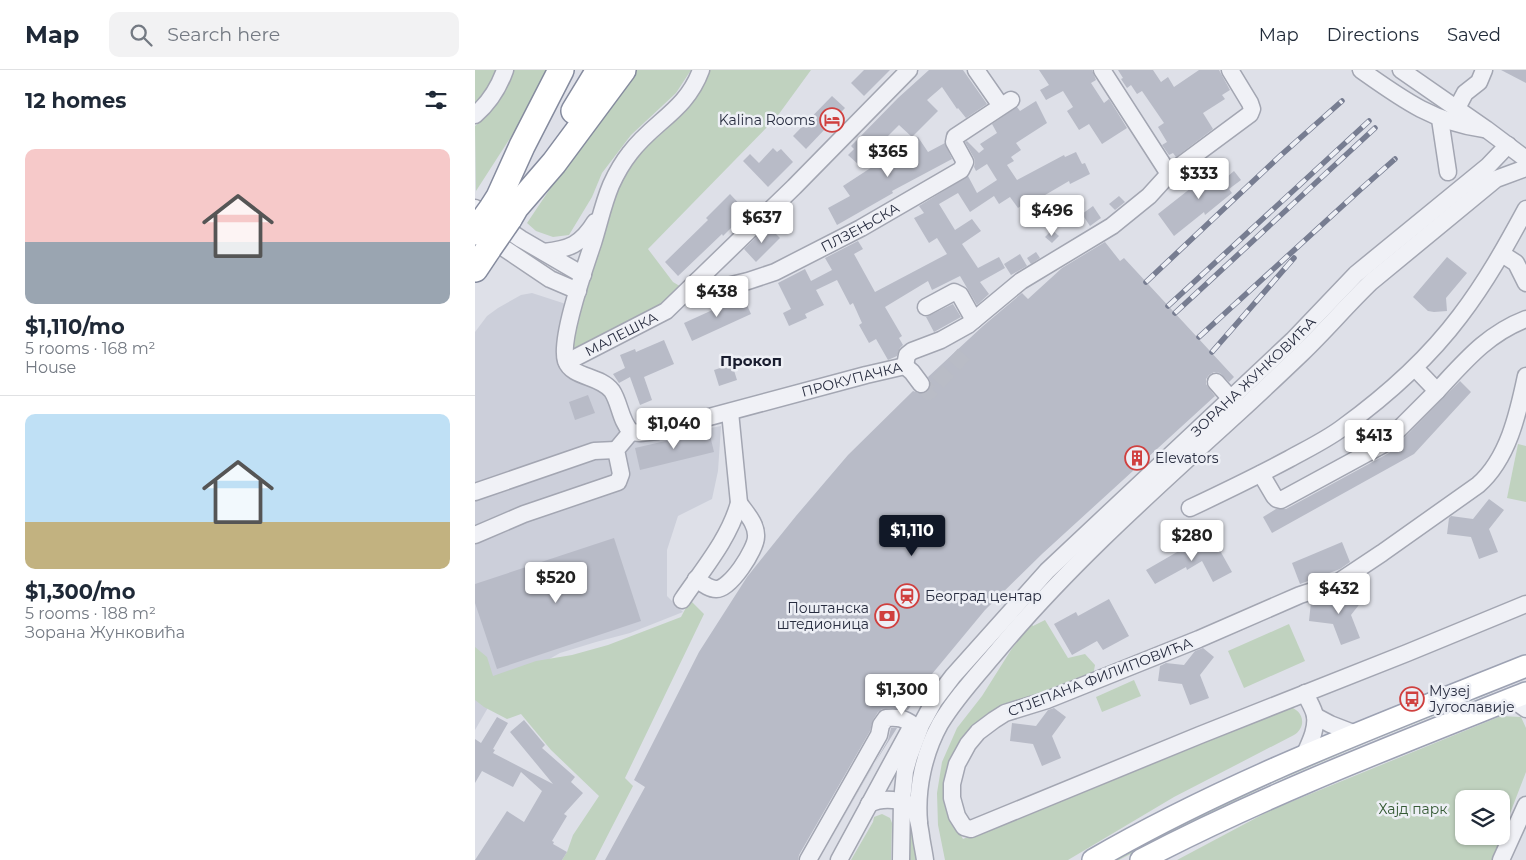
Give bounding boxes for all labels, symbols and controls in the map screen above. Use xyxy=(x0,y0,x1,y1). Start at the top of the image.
search box xyxy=(109,12,459,57)
text: Map xyxy=(25,20,79,49)
icon: search xyxy=(127,21,155,49)
text: Search here xyxy=(167,23,280,46)
text: Map xyxy=(1259,24,1299,46)
text: Directions xyxy=(1327,24,1419,46)
text: Saved xyxy=(1447,24,1501,46)
icon: filters xyxy=(422,86,450,114)
text: 12 homes xyxy=(25,88,126,113)
hotel icon: Kalina Rooms xyxy=(819,107,845,133)
place label: Kalina Rooms xyxy=(719,111,815,129)
pin: $365 xyxy=(858,136,918,178)
text: $365 xyxy=(868,142,908,161)
pin: $333 xyxy=(1169,158,1229,200)
text: $333 xyxy=(1180,164,1218,183)
icon: home xyxy=(193,181,283,271)
pin: $496 xyxy=(1022,194,1082,237)
street label: ПЛЗЕЊСКА xyxy=(818,198,903,256)
text: $496 xyxy=(1031,201,1073,220)
pin: $637 xyxy=(732,202,792,244)
text: $637 xyxy=(742,208,782,227)
pin: $438 xyxy=(687,276,747,318)
text: $438 xyxy=(696,282,738,301)
street label: МАЛЕШКА xyxy=(582,308,661,360)
street label: ЗОРАНА ЖУНКОВИЋА xyxy=(1187,312,1320,440)
text: $1,110/mo xyxy=(25,314,125,339)
text: 5 rooms · 168 m² xyxy=(25,339,156,358)
district label: Прокоп xyxy=(720,351,782,370)
text: House xyxy=(25,358,76,377)
street label: ПРОКУПАЧКА xyxy=(799,358,905,401)
pin: $1,040 xyxy=(633,408,715,450)
text: $1,040 xyxy=(647,414,701,433)
pin: $413 xyxy=(1344,420,1404,462)
text: $413 xyxy=(1356,426,1392,445)
building icon: Elevators xyxy=(1124,445,1150,471)
icon: home xyxy=(193,447,283,537)
place label: Elevators xyxy=(1155,449,1219,467)
pin: $1,110 xyxy=(871,514,953,557)
pin: $280 xyxy=(1162,520,1222,562)
text: $1,110 xyxy=(890,521,934,540)
text: $280 xyxy=(1171,526,1213,545)
pin: $520 xyxy=(526,562,586,604)
text: $520 xyxy=(536,568,576,587)
pin: $432 xyxy=(1309,572,1369,615)
text: $1,300/mo xyxy=(25,579,135,604)
text: $432 xyxy=(1319,579,1359,598)
station icon: Београд центар xyxy=(894,583,920,609)
place label: Београд центар xyxy=(925,587,1042,605)
place label: Поштанска штедионица xyxy=(777,599,869,633)
bank icon: Поштанска штедионица xyxy=(874,603,900,629)
text: 5 rooms · 188 m² xyxy=(25,604,156,623)
text: Зорана Жунковића xyxy=(25,623,185,642)
street label: СТЈЕПАНА ФИЛИПОВИЋА xyxy=(1005,633,1195,721)
pin: $1,300 xyxy=(861,674,943,716)
text: $1,300 xyxy=(876,680,928,699)
place label: Музеј Југославије xyxy=(1429,682,1515,716)
bus stop icon: Музеј Југославије xyxy=(1399,686,1425,712)
map controls xyxy=(1455,790,1510,845)
button: layers xyxy=(1455,790,1510,845)
park label: Хајд парк xyxy=(1379,800,1448,818)

